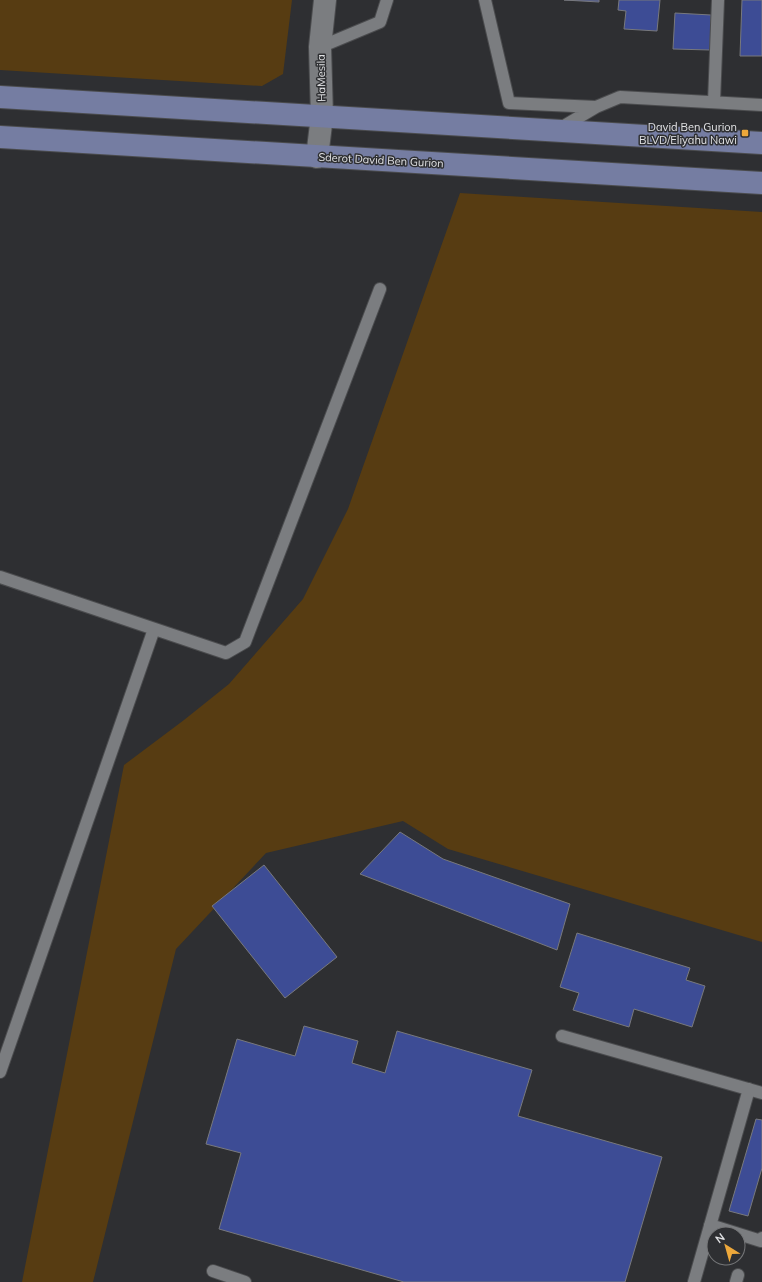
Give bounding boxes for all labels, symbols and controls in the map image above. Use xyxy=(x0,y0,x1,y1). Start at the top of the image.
street label: HaMesila xyxy=(314,54,328,102)
place label: David Ben Gurion BLVD/Eliyahu Nawi xyxy=(639,120,737,147)
marker: David Ben Gurion BLVD/Eliyahu Nawi xyxy=(740,128,750,138)
street label: Sderot David Ben Gurion xyxy=(318,150,444,170)
north arrow xyxy=(706,1226,746,1266)
text: N xyxy=(712,1230,728,1246)

